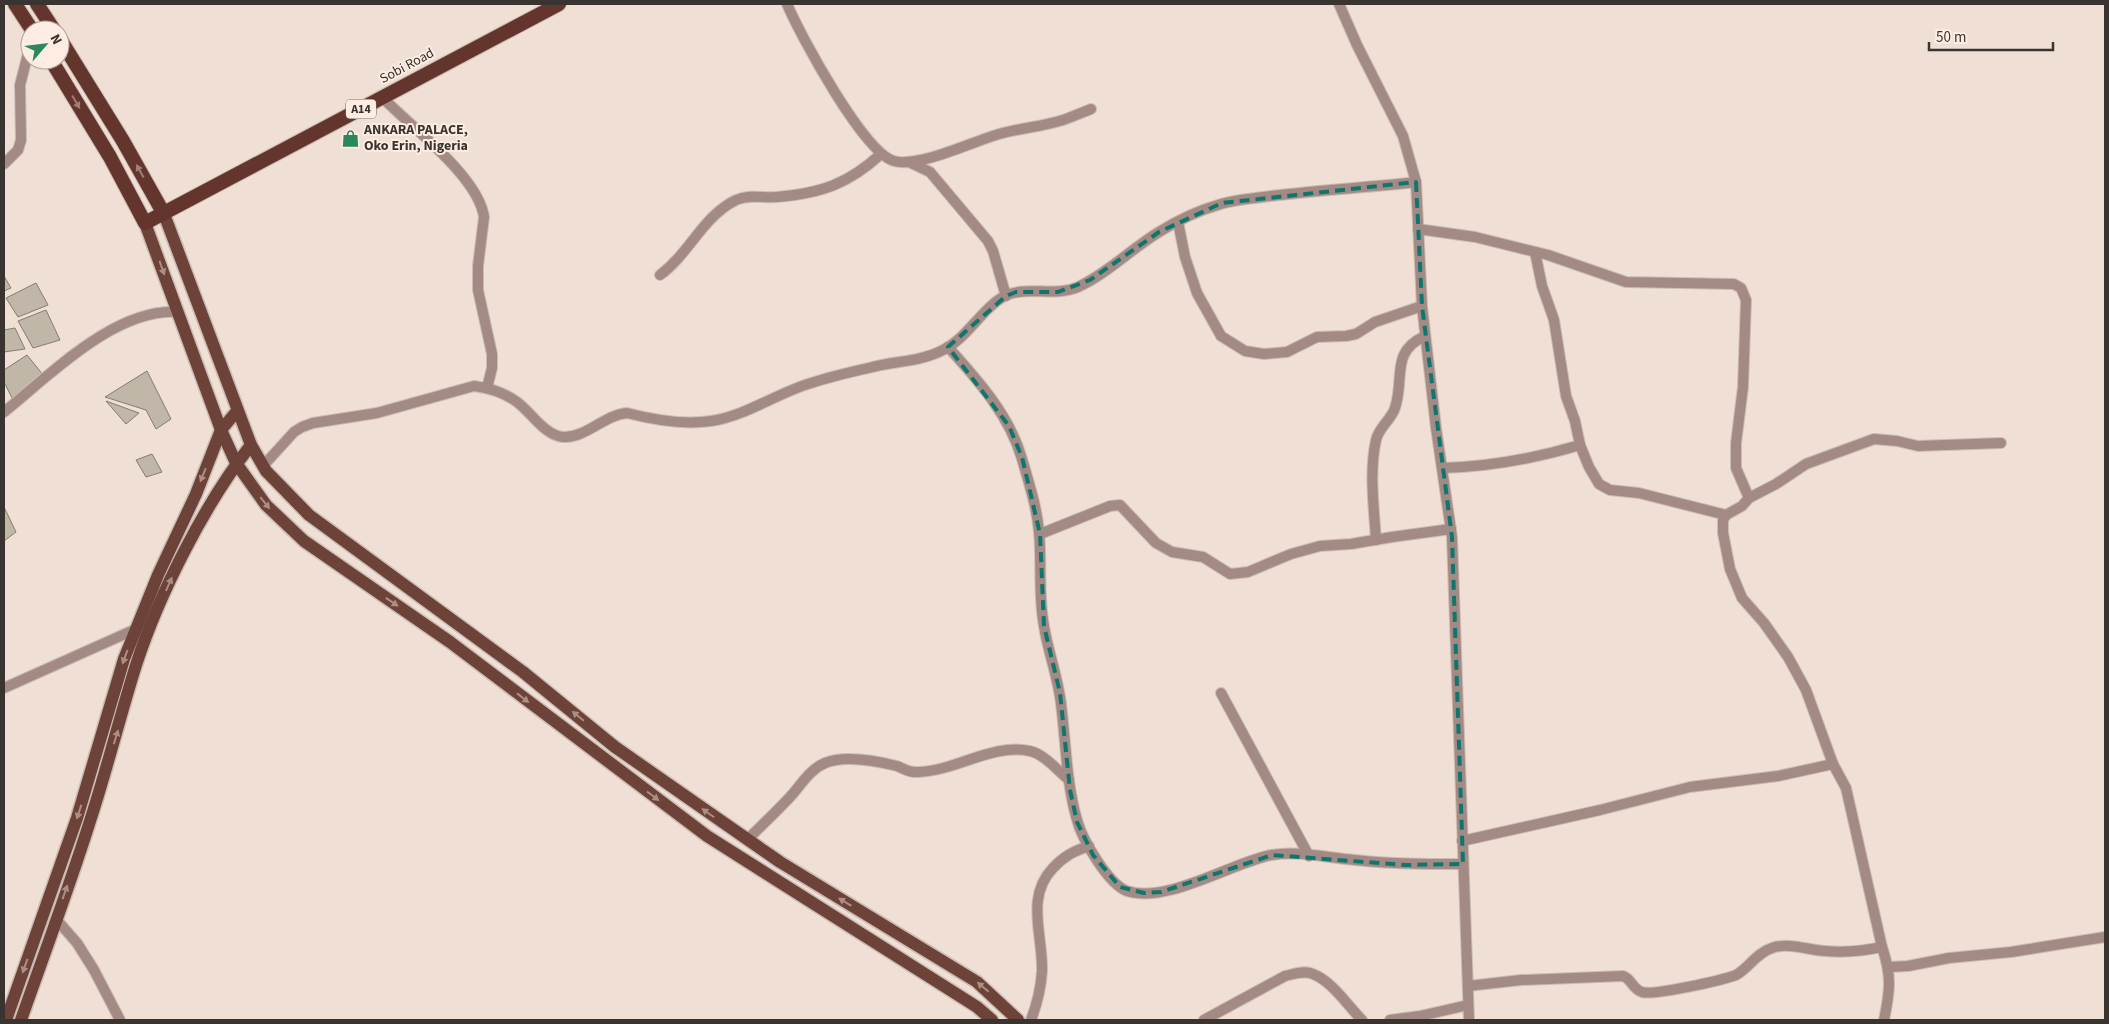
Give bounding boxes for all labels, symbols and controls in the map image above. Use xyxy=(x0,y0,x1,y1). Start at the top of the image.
north arrow xyxy=(20,20,70,70)
scale bar xyxy=(1929,20,2053,52)
text: 50 m xyxy=(1936,27,1966,48)
text: N xyxy=(45,31,67,48)
street label: Sobi Road xyxy=(376,43,438,89)
one-way arrow xyxy=(72,95,81,108)
road number: A14 xyxy=(346,100,376,118)
place label: ANKARA PALACE, Oko Erin, Nigeria xyxy=(363,120,468,156)
shop icon: ANKARA PALACE, Oko Erin, Nigeria xyxy=(340,128,360,148)
one-way arrow xyxy=(136,164,144,179)
one-way arrow xyxy=(159,261,166,276)
one-way arrow xyxy=(199,468,207,483)
one-way arrow xyxy=(259,496,270,509)
one-way arrow xyxy=(166,577,174,591)
one-way arrow xyxy=(386,597,399,607)
one-way arrow xyxy=(121,649,128,664)
one-way arrow xyxy=(516,693,529,704)
one-way arrow xyxy=(572,711,585,722)
one-way arrow xyxy=(113,730,120,745)
one-way arrow xyxy=(646,791,660,801)
one-way arrow xyxy=(74,805,82,820)
one-way arrow xyxy=(702,808,715,818)
one-way arrow xyxy=(62,884,70,899)
one-way arrow xyxy=(838,897,851,906)
one-way arrow xyxy=(21,959,29,974)
one-way arrow xyxy=(976,982,989,993)

